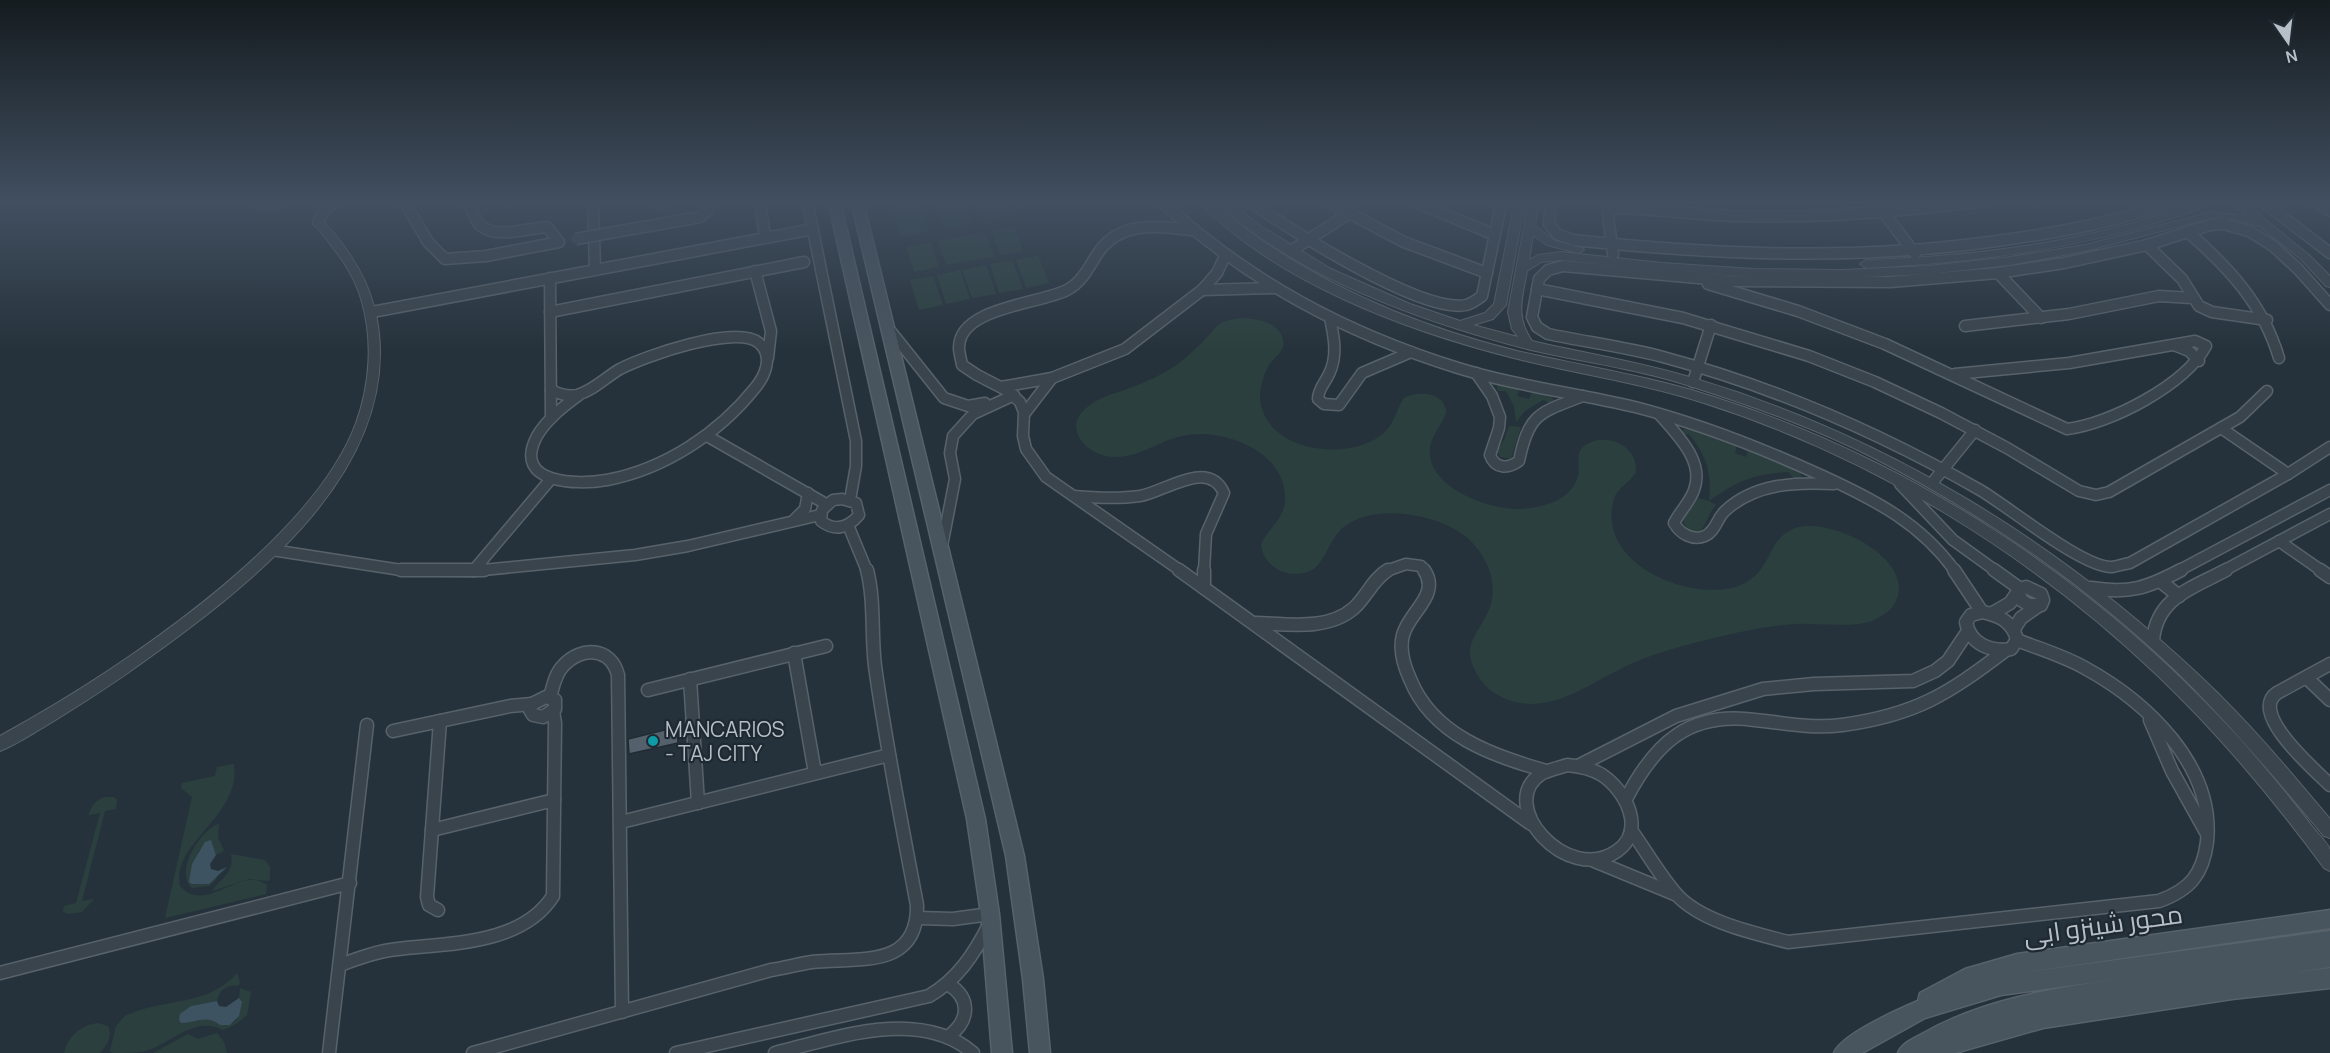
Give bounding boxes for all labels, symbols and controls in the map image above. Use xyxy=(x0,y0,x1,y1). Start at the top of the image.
north arrow xyxy=(2258,12,2318,72)
text: N xyxy=(2283,44,2300,69)
place label: MANCARIOS - TAJ CITY xyxy=(665,715,785,767)
marker: MANCARIOS - TAJ CITY xyxy=(646,734,660,748)
street label: محور شينزو ابى xyxy=(2021,895,2185,953)

